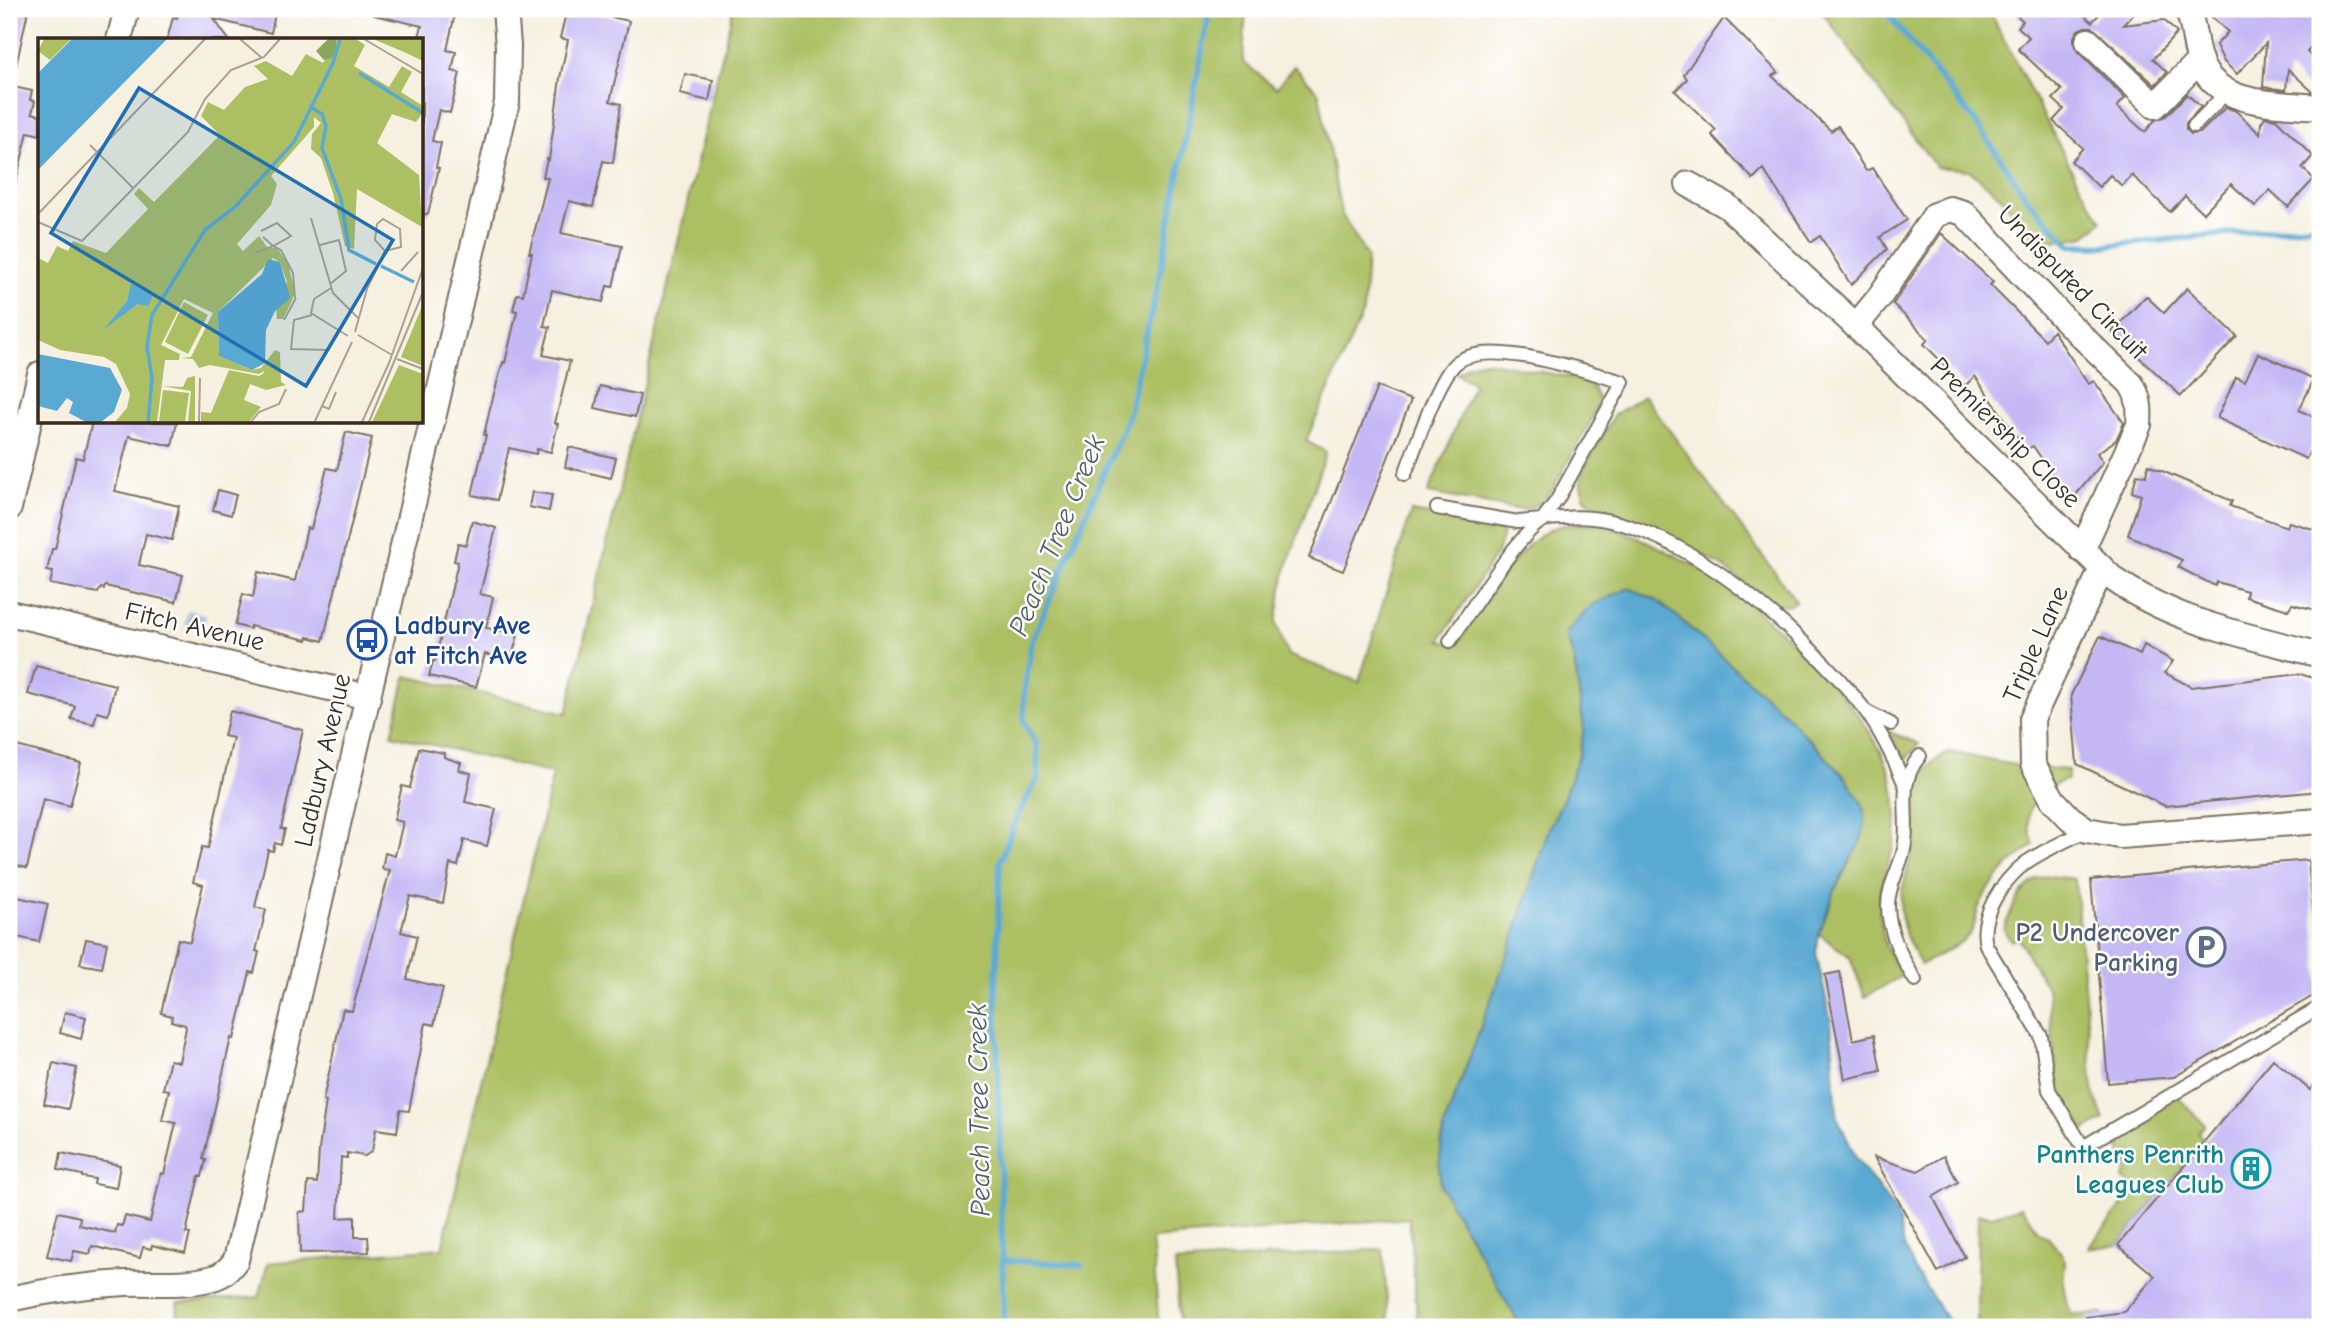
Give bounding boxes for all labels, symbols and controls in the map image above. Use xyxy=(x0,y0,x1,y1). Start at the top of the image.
inset map xyxy=(38,38,424,424)
street label: Undisputed Circuit xyxy=(1991,199,2155,367)
street label: Premiership Close xyxy=(1924,351,2087,514)
water label: Peach Tree Creek xyxy=(1002,430,1112,640)
street label: Triple Lane xyxy=(1997,581,2075,707)
street label: Fitch Avenue xyxy=(122,596,267,658)
place label: Ladbury Ave at Fitch Ave xyxy=(394,611,531,671)
bus stop icon: Ladbury Ave at Fitch Ave xyxy=(346,619,388,661)
street label: Ladbury Avenue xyxy=(288,671,357,850)
place label: P2 Undercover Parking xyxy=(2015,918,2180,978)
parking icon: P2 Undercover Parking xyxy=(2185,926,2227,968)
water label: Peach Tree Creek xyxy=(961,1003,997,1217)
place label: Panthers Penrith Leagues Club xyxy=(2036,1140,2224,1200)
building icon: Panthers Penrith Leagues Club xyxy=(2230,1148,2272,1190)

